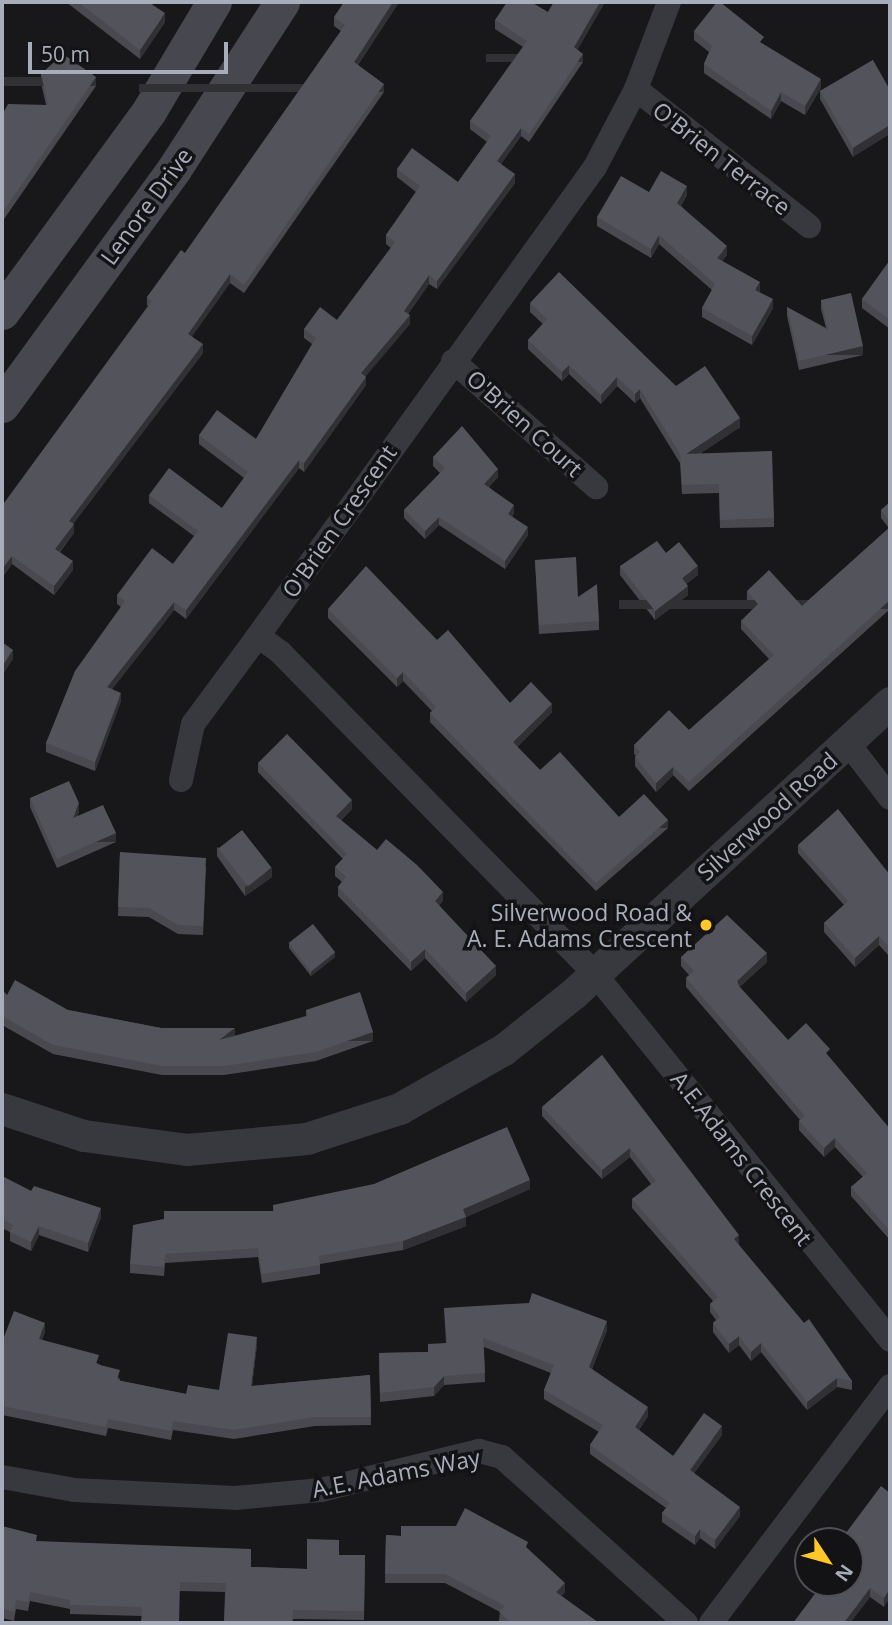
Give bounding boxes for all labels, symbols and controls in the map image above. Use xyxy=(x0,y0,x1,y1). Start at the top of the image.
scale bar xyxy=(32,28,231,72)
text: 50 m xyxy=(41,40,90,68)
street label: O'Brien Terrace xyxy=(648,96,796,220)
street label: Lenore Drive xyxy=(94,142,198,270)
street label: O'Brien Court xyxy=(462,364,588,482)
street label: O'Brien Crescent xyxy=(276,439,402,603)
street label: Silverwood Road xyxy=(691,746,843,886)
place label: Silverwood Road & A. E. Adams Crescent xyxy=(467,898,692,952)
marker: Silverwood Road & A. E. Adams Crescent xyxy=(698,917,714,933)
street label: A.E.Adams Crescent xyxy=(666,1066,818,1250)
street label: A.E. Adams Way xyxy=(310,1443,482,1503)
north arrow xyxy=(794,1527,864,1597)
text: N xyxy=(829,1559,859,1587)

